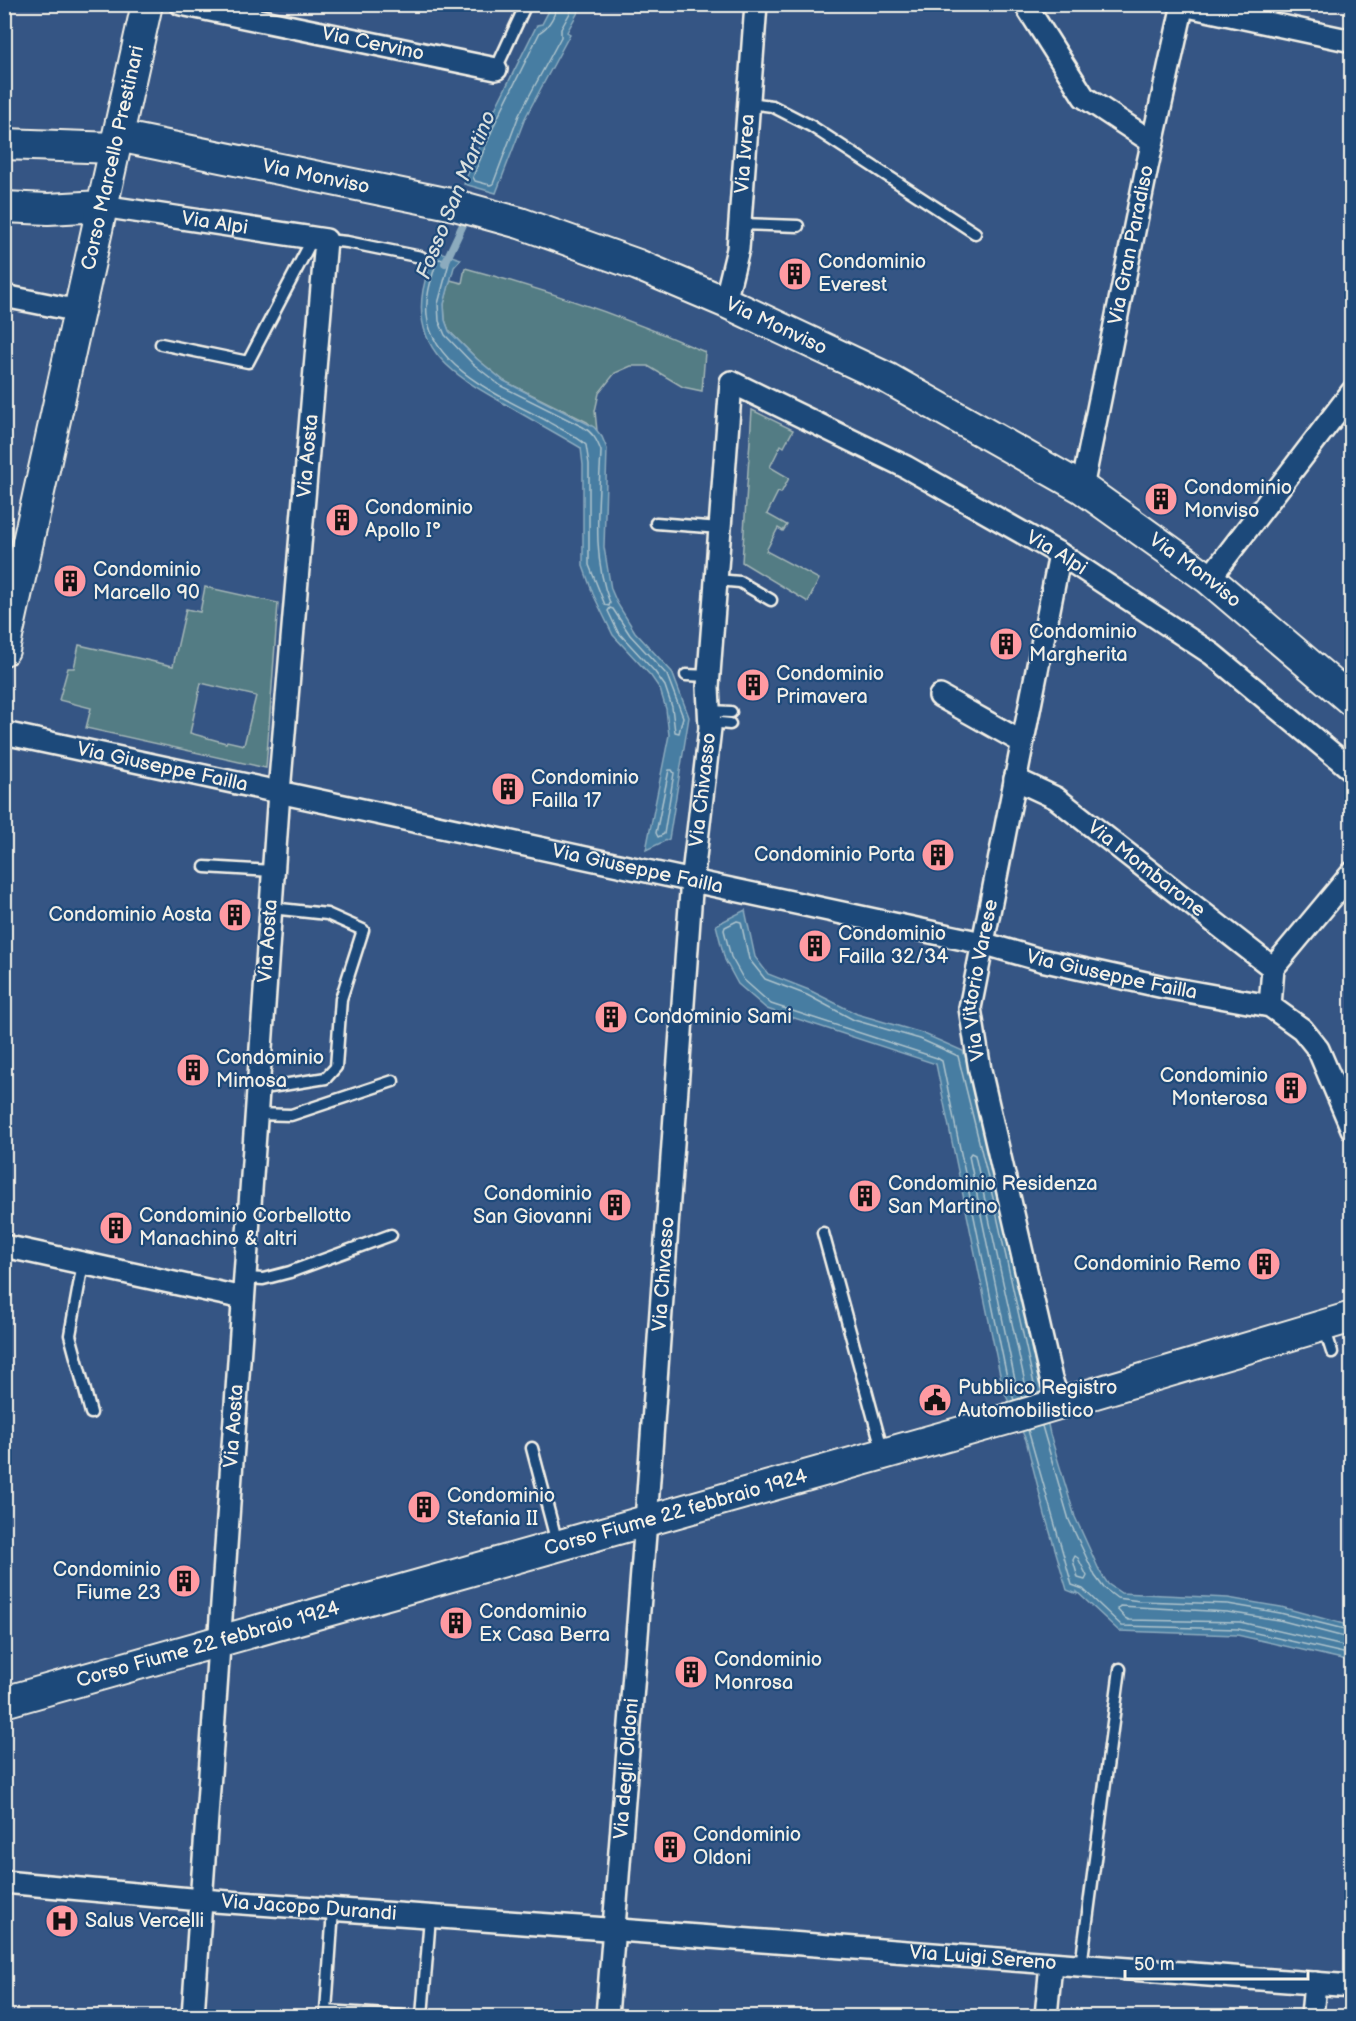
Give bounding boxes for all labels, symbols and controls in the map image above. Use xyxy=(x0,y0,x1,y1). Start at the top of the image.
street label: Via Cervino xyxy=(320,21,426,66)
street label: Corso Marcello Prestinari xyxy=(76,43,149,273)
water label: Fosso San Martino xyxy=(411,107,501,283)
street label: Via Ivrea xyxy=(730,113,760,194)
street label: Via Monviso xyxy=(260,154,372,199)
street label: Via Gran Paradiso xyxy=(1103,163,1159,327)
street label: Via Alpi xyxy=(180,206,250,240)
place label: Condominio Everest xyxy=(818,250,926,297)
building icon: Condominio Everest xyxy=(777,256,813,292)
street label: Via Monviso xyxy=(722,292,831,360)
street label: Via Aosta xyxy=(292,413,324,499)
place label: Condominio Monviso xyxy=(1184,476,1292,523)
building icon: Condominio Monviso xyxy=(1143,481,1179,517)
place label: Condominio Apollo I° xyxy=(365,496,473,543)
building icon: Condominio Apollo I° xyxy=(324,502,360,538)
street label: Via Alpi xyxy=(1022,525,1092,580)
street label: Via Monviso xyxy=(1144,528,1246,613)
place label: Condominio Marcello 90 xyxy=(93,558,201,605)
building icon: Condominio Marcello 90 xyxy=(52,563,88,599)
place label: Condominio Margherita xyxy=(1029,620,1137,667)
building icon: Condominio Margherita xyxy=(988,626,1024,662)
place label: Condominio Primavera xyxy=(776,662,884,709)
building icon: Condominio Primavera xyxy=(735,667,771,703)
street label: Via Chivasso xyxy=(684,731,721,848)
street label: Via Giuseppe Failla xyxy=(75,737,250,797)
place label: Condominio Failla 17 xyxy=(531,766,639,813)
building icon: Condominio Failla 17 xyxy=(490,771,526,807)
street label: Via Mombarone xyxy=(1083,815,1210,922)
building icon: Condominio Porta xyxy=(920,837,956,873)
street label: Via Giuseppe Failla xyxy=(550,839,725,899)
place label: Condominio Porta xyxy=(754,843,915,867)
building icon: Condominio Aosta xyxy=(217,897,253,933)
street label: Via Vittorio Varese xyxy=(958,897,1003,1063)
street label: Via Aosta xyxy=(253,898,283,984)
place label: Condominio Aosta xyxy=(48,903,212,927)
place label: Condominio Failla 32/34 xyxy=(838,922,948,969)
building icon: Condominio Failla 32/34 xyxy=(797,928,833,964)
street label: Via Giuseppe Failla xyxy=(1023,944,1199,1005)
building icon: Condominio Sami xyxy=(593,999,629,1035)
place label: Condominio Sami xyxy=(634,1005,792,1029)
place label: Condominio Mimosa xyxy=(216,1046,324,1093)
building icon: Condominio Mimosa xyxy=(175,1052,211,1088)
place label: Condominio Monterosa xyxy=(1160,1064,1268,1111)
building icon: Condominio Monterosa xyxy=(1273,1070,1309,1106)
place label: Condominio Residenza San Martino xyxy=(888,1172,1098,1219)
building icon: Condominio Residenza San Martino xyxy=(847,1178,883,1214)
place label: Condominio San Giovanni xyxy=(473,1182,592,1229)
building icon: Condominio San Giovanni xyxy=(597,1187,633,1223)
place label: Condominio Corbellotto Manachino & altri xyxy=(139,1204,351,1251)
building icon: Condominio Corbellotto Manachino & altri xyxy=(98,1210,134,1246)
street label: Via Chivasso xyxy=(648,1216,680,1332)
building icon: Condominio Remo xyxy=(1246,1246,1282,1282)
place label: Condominio Remo xyxy=(1073,1252,1241,1276)
place label: Pubblico Registro Automobilistico xyxy=(958,1376,1117,1423)
public building icon: Pubblico Registro Automobilistico xyxy=(917,1382,953,1418)
street label: Via Aosta xyxy=(219,1383,249,1469)
street label: Corso Fiume 22 febbraio 1924 xyxy=(541,1464,810,1561)
place label: Condominio Stefania II xyxy=(447,1484,555,1531)
building icon: Condominio Stefania II xyxy=(406,1489,442,1525)
place label: Condominio Fiume 23 xyxy=(53,1558,161,1605)
building icon: Condominio Fiume 23 xyxy=(166,1563,202,1599)
street label: Corso Fiume 22 febbraio 1924 xyxy=(74,1596,342,1693)
place label: Condominio Ex Casa Berra xyxy=(479,1600,610,1647)
building icon: Condominio Ex Casa Berra xyxy=(438,1605,474,1641)
place label: Condominio Monrosa xyxy=(714,1648,822,1695)
building icon: Condominio Monrosa xyxy=(673,1654,709,1690)
street label: Via degli Oldoni xyxy=(609,1697,644,1840)
place label: Condominio Oldoni xyxy=(693,1823,801,1870)
building icon: Condominio Oldoni xyxy=(652,1829,688,1865)
street label: Via Jacopo Durandi xyxy=(220,1889,397,1926)
hospital icon: Salus Vercelli xyxy=(44,1903,80,1939)
place label: Salus Vercelli xyxy=(85,1909,204,1933)
street label: Via Luigi Sereno xyxy=(908,1940,1058,1975)
scale bar xyxy=(1125,1943,1308,1981)
text: 50 m xyxy=(1134,1954,1175,1975)

